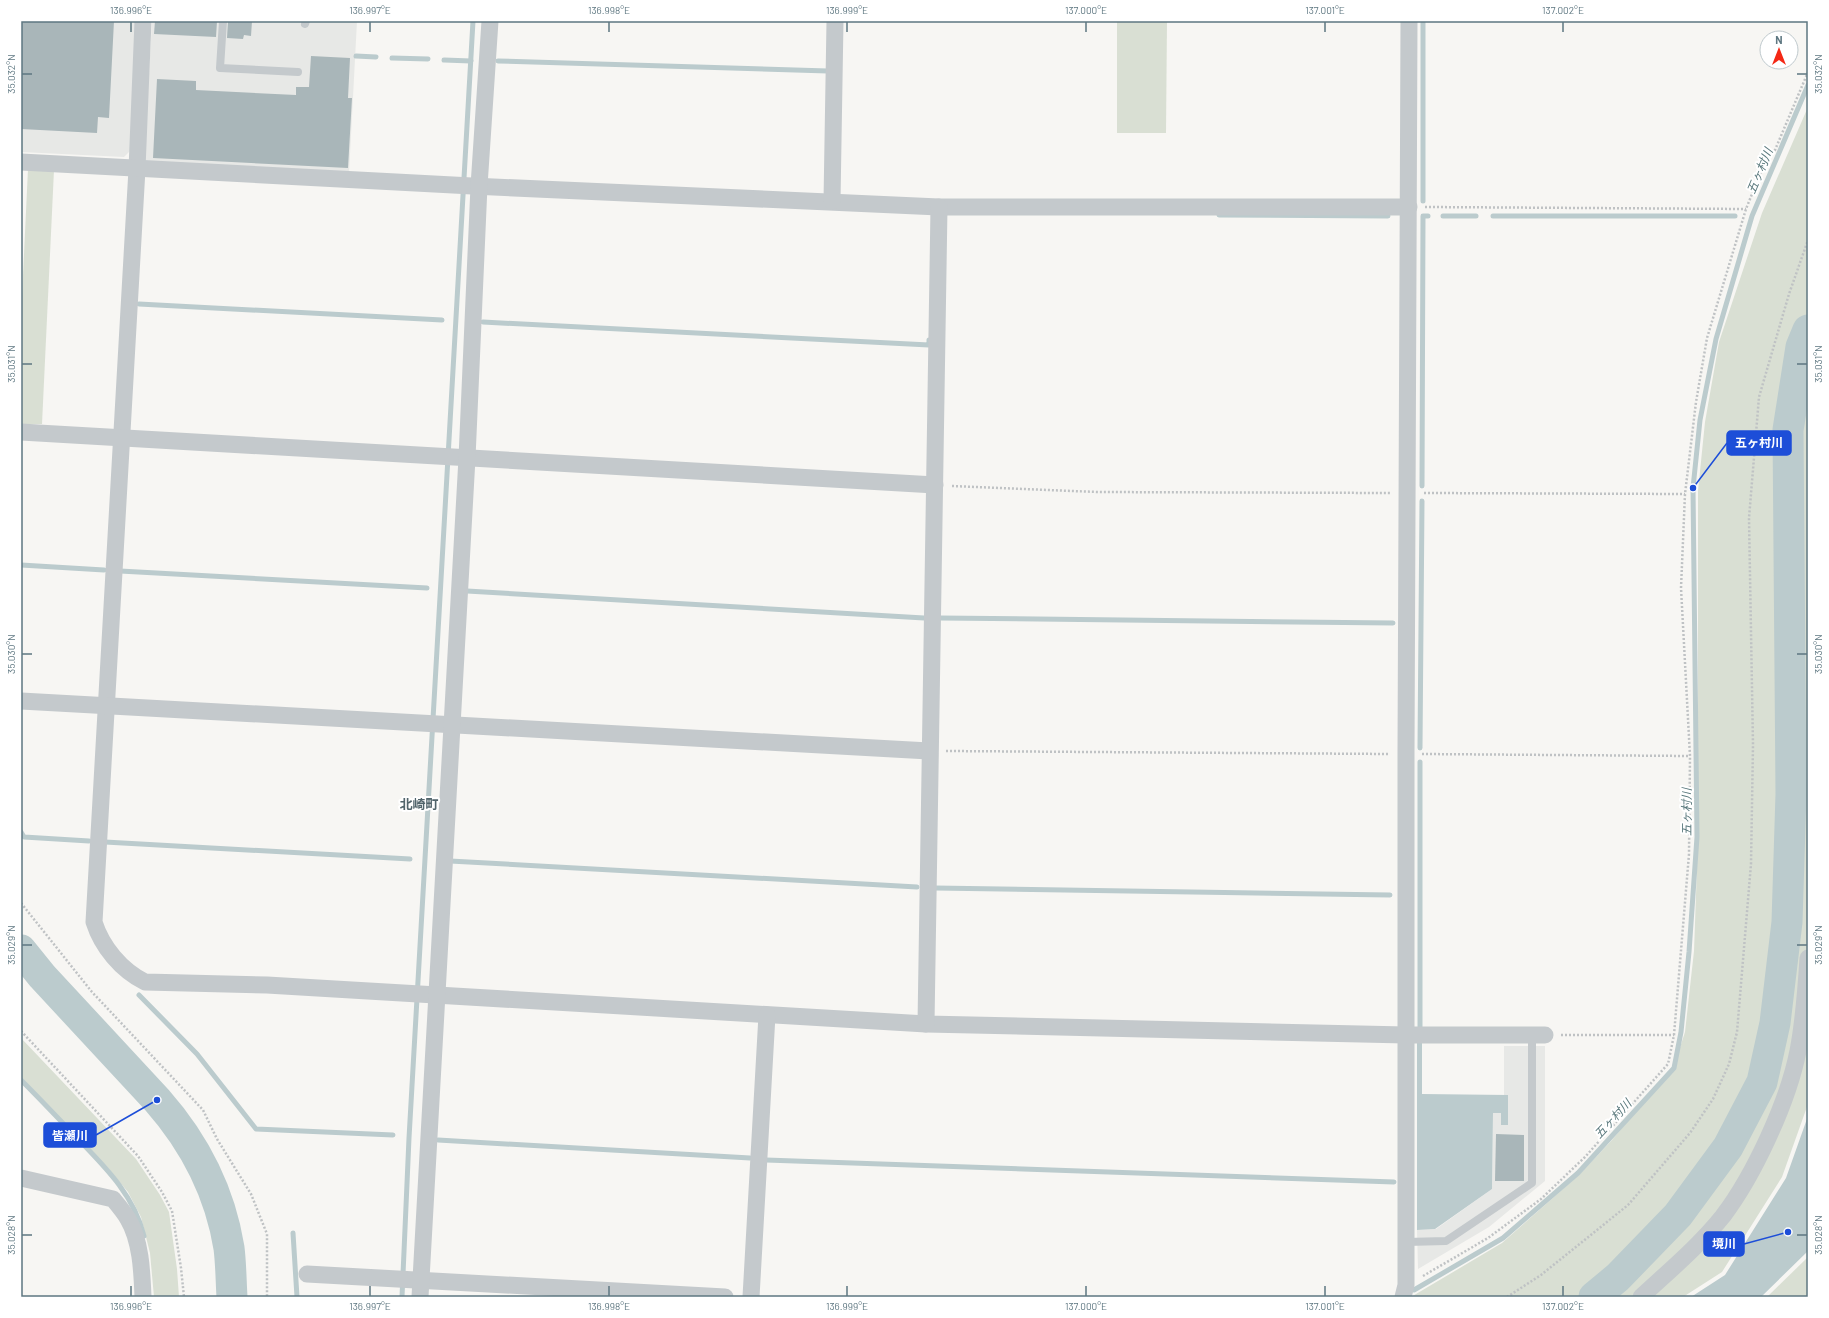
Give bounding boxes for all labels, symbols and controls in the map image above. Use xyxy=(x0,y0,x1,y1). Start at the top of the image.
text: 136.996°E xyxy=(110,4,152,16)
text: 136.997°E xyxy=(349,4,391,16)
text: 136.998°E xyxy=(588,4,630,16)
text: 136.999°E xyxy=(826,4,868,16)
text: 137.000°E xyxy=(1065,4,1107,16)
text: 137.001°E xyxy=(1305,4,1345,16)
text: 137.002°E xyxy=(1542,4,1584,16)
north arrow xyxy=(1759,30,1799,70)
text: N xyxy=(1775,33,1783,46)
text: 35.032°N xyxy=(5,54,17,94)
text: 35.032°N xyxy=(1812,54,1824,94)
water label: 五ヶ村川 xyxy=(1743,144,1776,195)
text: 35.031°N xyxy=(5,345,17,383)
text: 35.031°N xyxy=(1812,345,1824,383)
callout: 五ヶ村川 xyxy=(1727,431,1791,455)
text: 五ヶ村川 xyxy=(1735,435,1783,449)
text: 35.030°N xyxy=(5,634,17,674)
text: 35.030°N xyxy=(1812,634,1824,674)
water label: 五ヶ村川 xyxy=(1679,786,1693,836)
district label: 北崎町 xyxy=(399,796,439,812)
text: 35.029°N xyxy=(5,925,17,965)
text: 35.029°N xyxy=(1812,925,1824,965)
water label: 五ヶ村川 xyxy=(1591,1095,1635,1141)
callout: 皆瀬川 xyxy=(44,1123,96,1147)
text: 皆瀬川 xyxy=(52,1128,88,1142)
text: 35.028°N xyxy=(5,1215,17,1255)
text: 35.028°N xyxy=(1812,1215,1824,1255)
callout: 境川 xyxy=(1704,1232,1744,1256)
text: 境川 xyxy=(1712,1236,1736,1250)
text: 136.996°E xyxy=(110,1300,152,1312)
text: 136.997°E xyxy=(349,1300,391,1312)
text: 136.998°E xyxy=(588,1300,630,1312)
text: 136.999°E xyxy=(826,1300,868,1312)
text: 137.000°E xyxy=(1065,1300,1107,1312)
text: 137.001°E xyxy=(1305,1300,1345,1312)
text: 137.002°E xyxy=(1542,1300,1584,1312)

